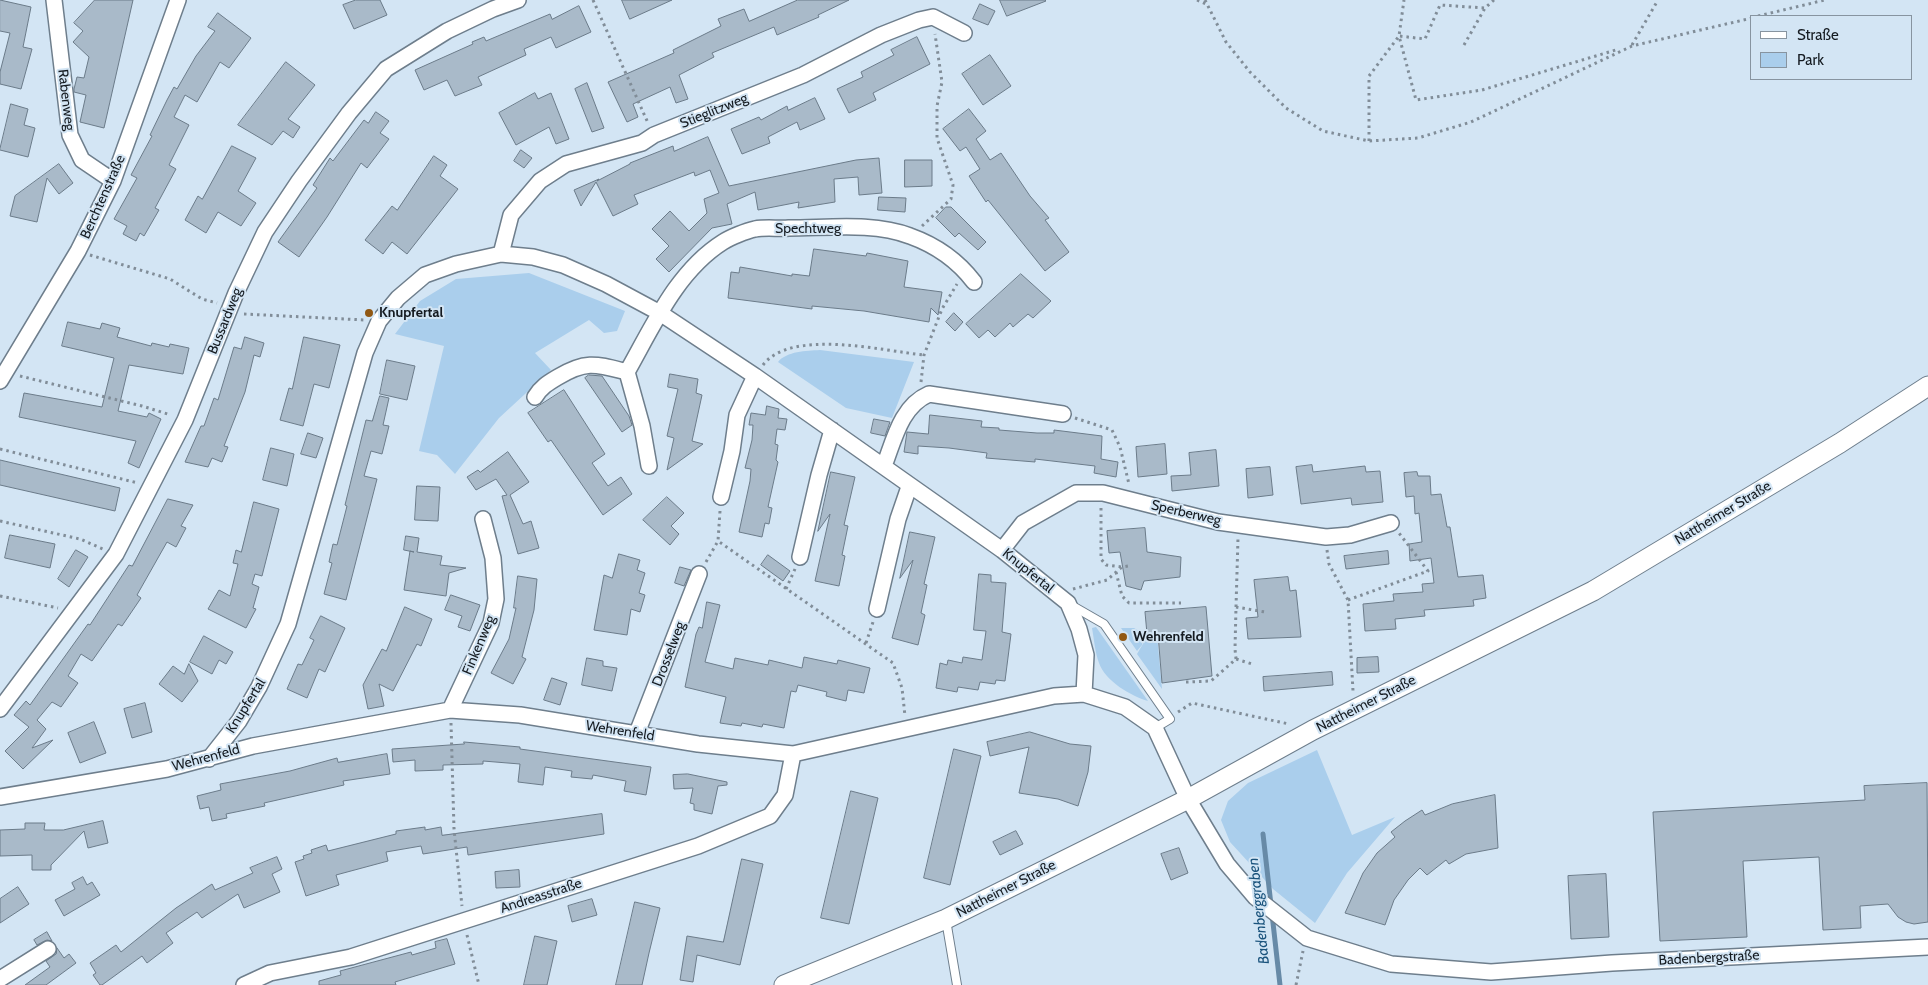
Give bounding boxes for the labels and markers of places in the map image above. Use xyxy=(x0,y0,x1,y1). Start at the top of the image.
place label: Knupfertal xyxy=(379,305,443,321)
marker: Knupfertal xyxy=(363,307,375,319)
place label: Wehrenfeld xyxy=(1133,629,1204,645)
marker: Wehrenfeld xyxy=(1117,631,1129,643)

